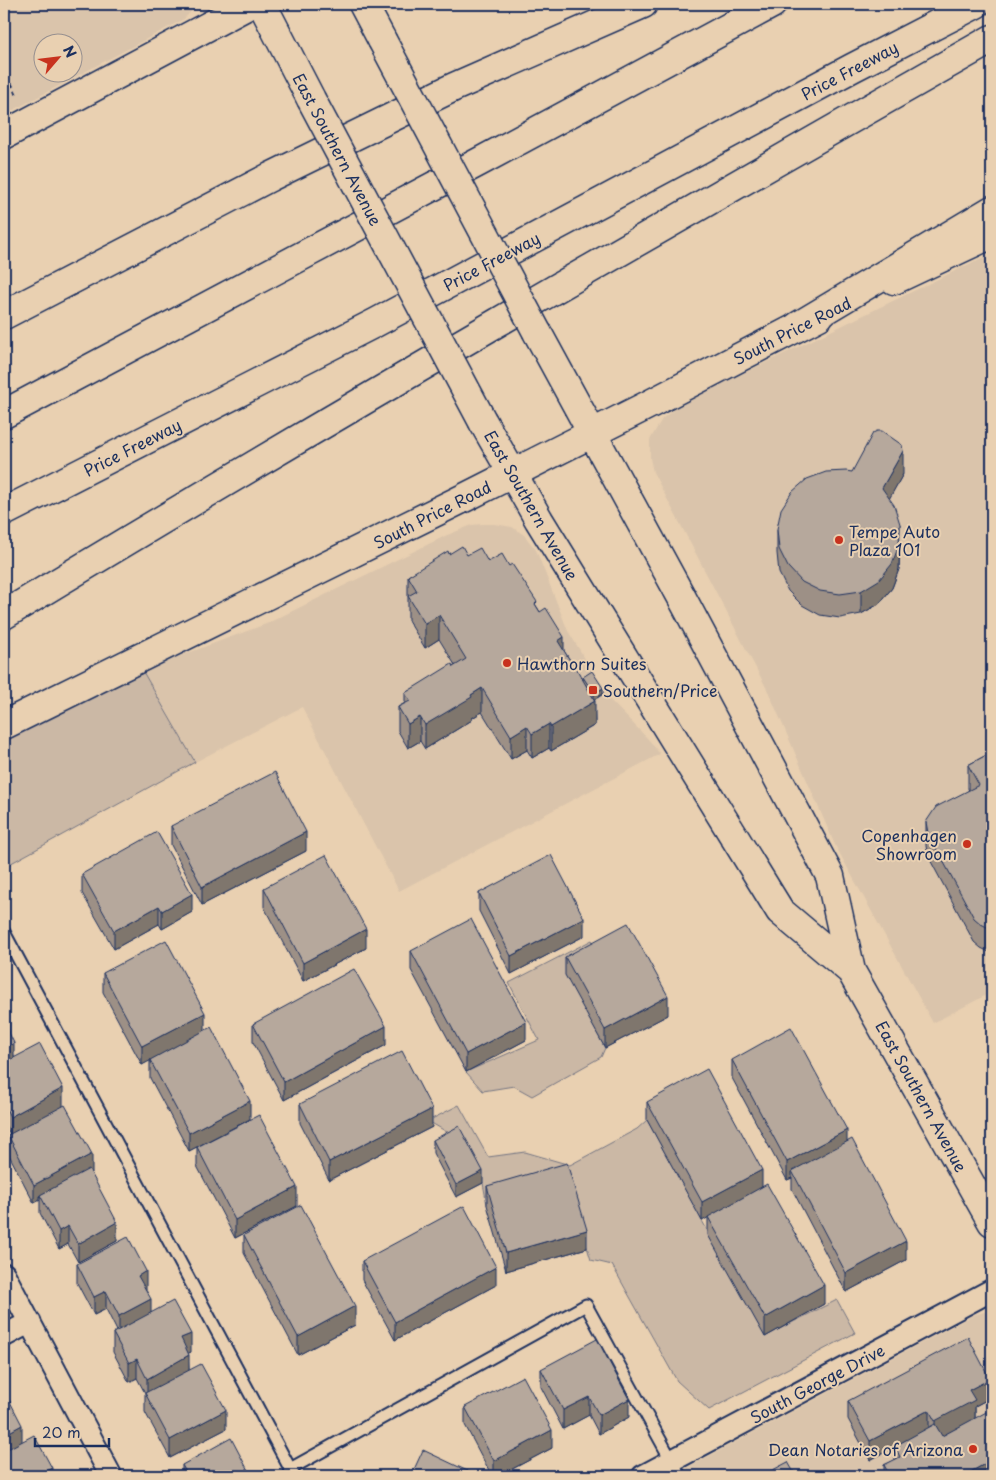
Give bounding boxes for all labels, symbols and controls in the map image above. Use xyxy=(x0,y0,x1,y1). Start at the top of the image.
north arrow xyxy=(32,32,82,82)
street label: Price Freeway xyxy=(796,34,902,106)
text: N xyxy=(58,42,82,61)
street label: East Southern Avenue xyxy=(288,69,389,230)
street label: Price Freeway xyxy=(438,225,544,297)
street label: South Price Road xyxy=(729,290,855,370)
street label: Price Freeway xyxy=(79,412,185,482)
street label: East Southern Avenue xyxy=(479,426,585,585)
street label: South Price Road xyxy=(369,474,495,554)
place label: Tempe Auto Plaza 101 xyxy=(849,519,940,561)
marker: Tempe Auto Plaza 101 xyxy=(833,534,845,546)
place label: Hawthorn Suites xyxy=(517,651,646,675)
marker: Hawthorn Suites xyxy=(501,657,513,669)
place label: Southern/Price xyxy=(603,678,717,702)
marker: Southern/Price xyxy=(587,684,599,696)
place label: Copenhagen Showroom xyxy=(861,823,957,865)
marker: Copenhagen Showroom xyxy=(961,838,973,850)
street label: East Southern Avenue xyxy=(870,1016,974,1176)
street label: South George Drive xyxy=(745,1337,889,1429)
scale bar xyxy=(35,1415,109,1447)
text: 20 m xyxy=(42,1420,81,1443)
place label: Dean Notaries of Arizona xyxy=(768,1437,963,1461)
marker: Dean Notaries of Arizona xyxy=(967,1443,979,1455)

